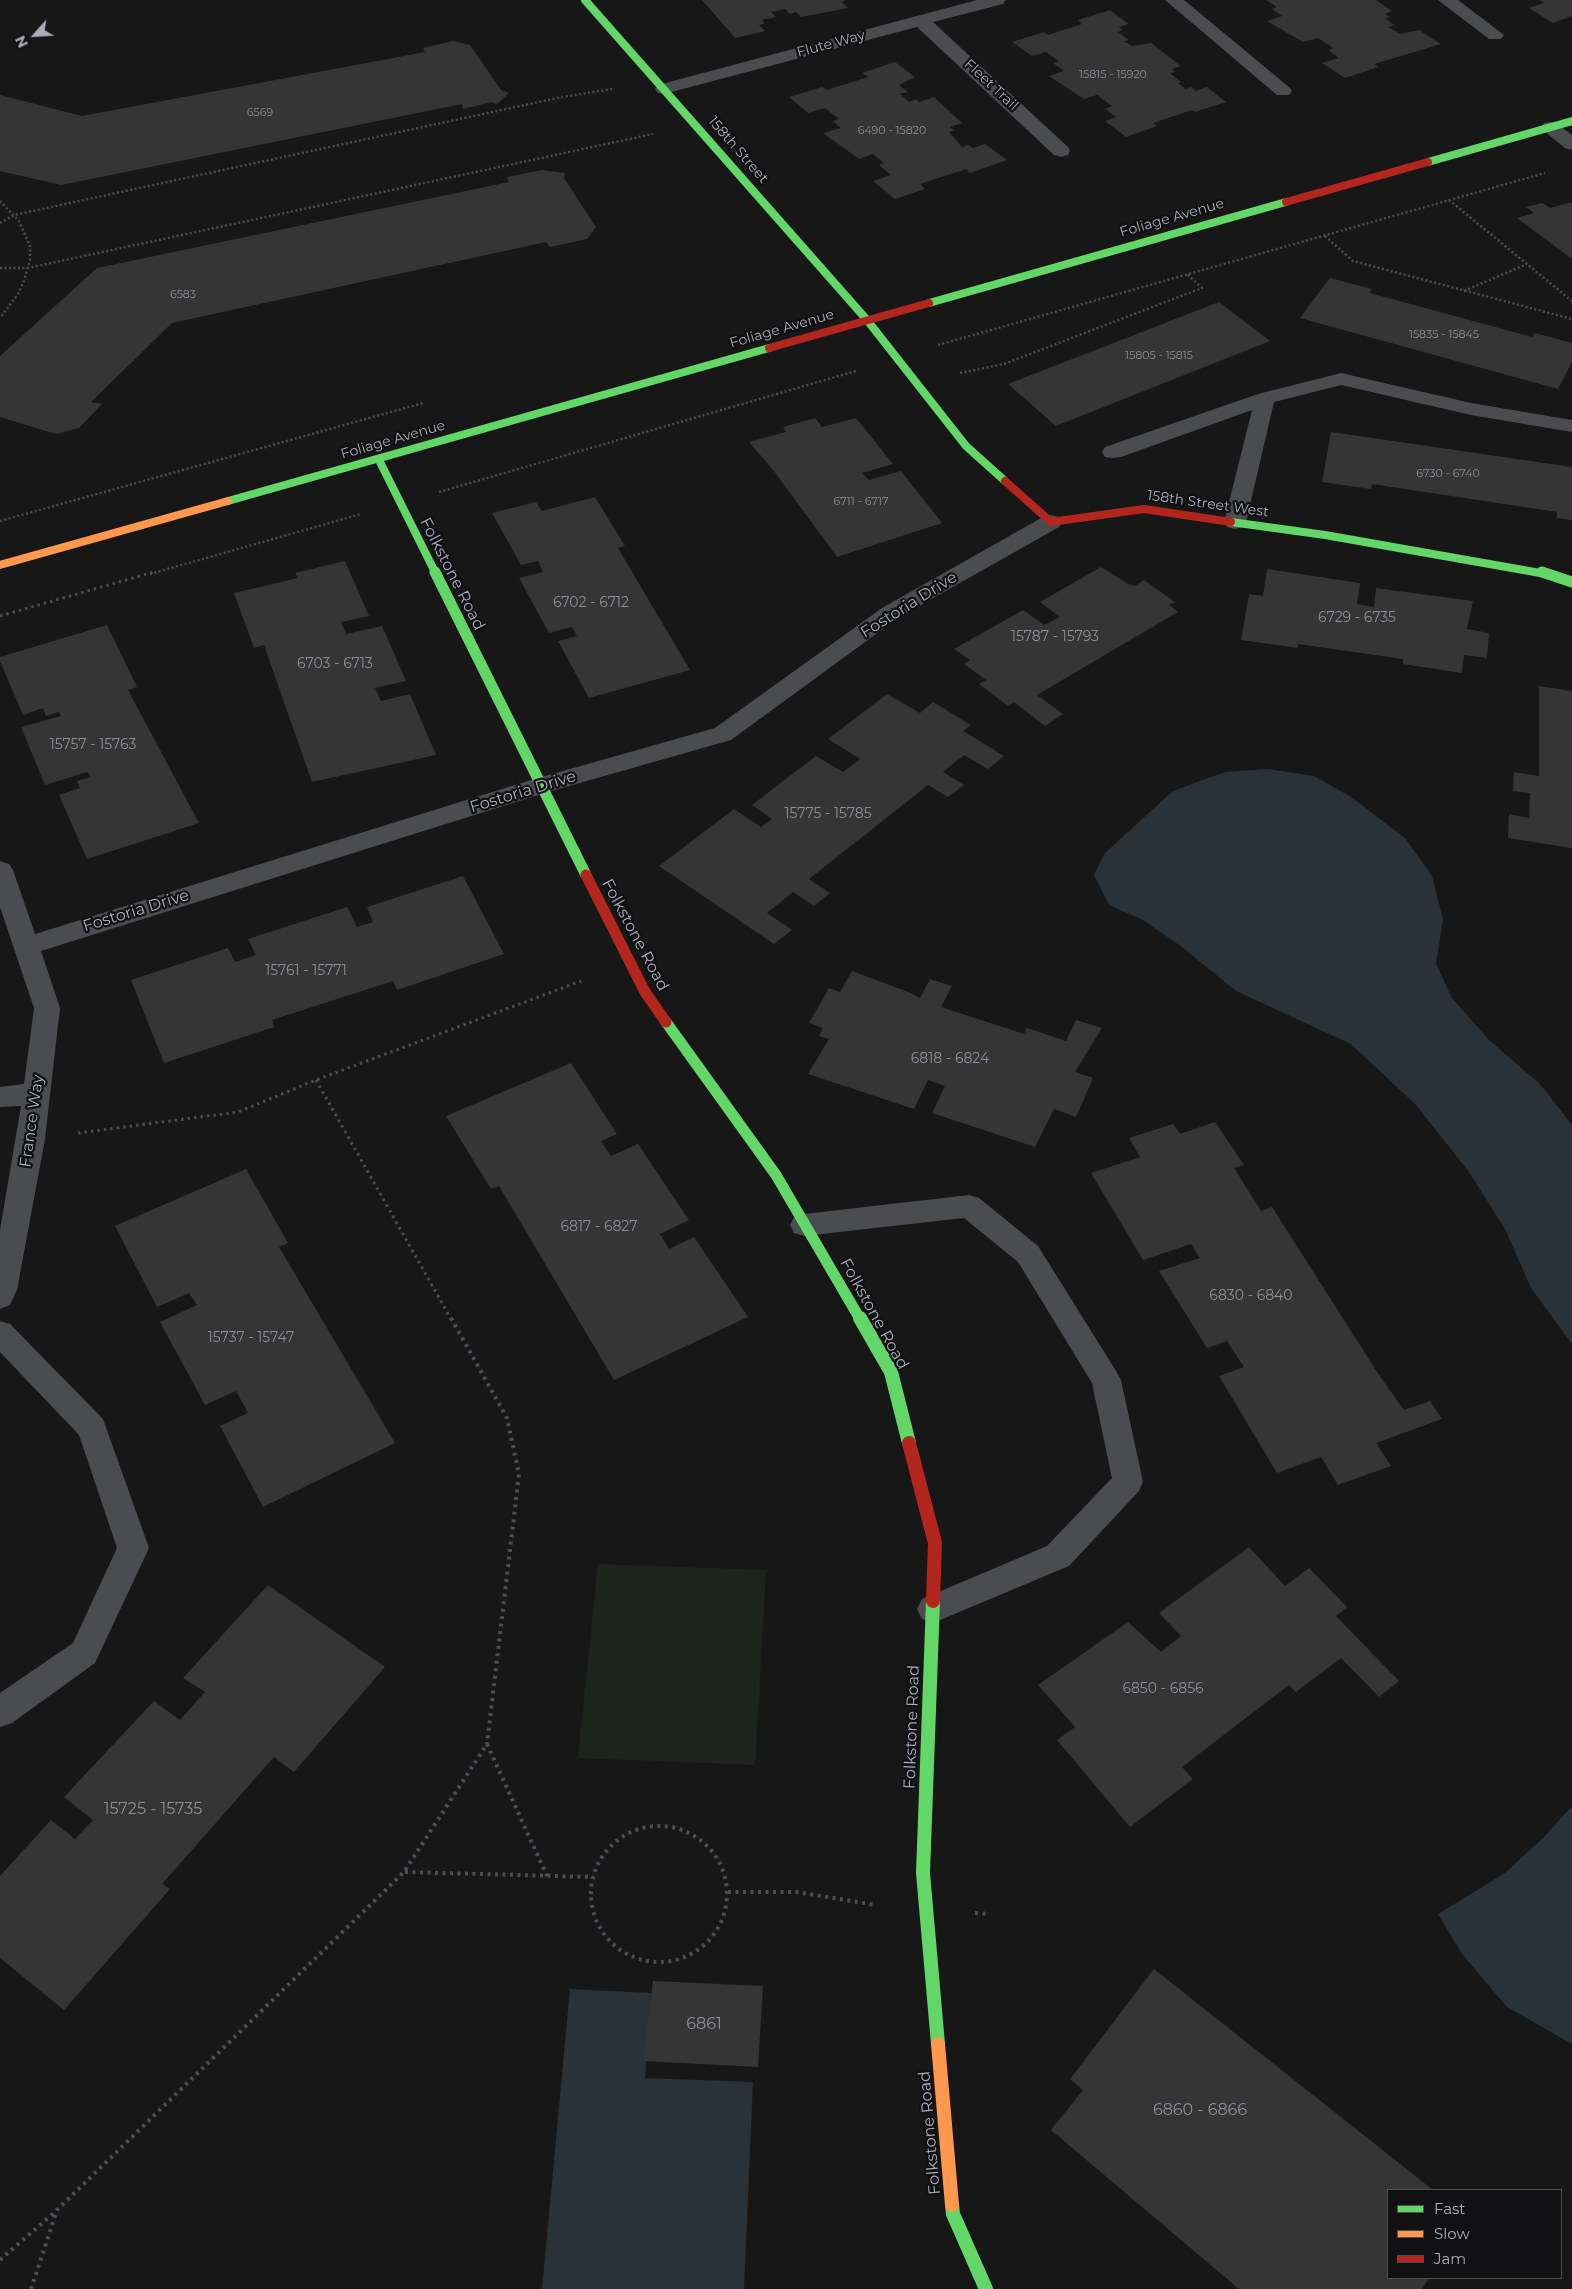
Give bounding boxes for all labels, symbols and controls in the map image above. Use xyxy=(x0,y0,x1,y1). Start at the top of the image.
north arrow xyxy=(10,10,60,60)
street label: Flute Way xyxy=(795,27,867,61)
text: N xyxy=(11,33,32,51)
street label: Fleet Trail xyxy=(961,56,1021,114)
house number: 15815 - 15920 xyxy=(1079,68,1147,82)
house number: 6569 xyxy=(247,106,273,120)
street label: 158th Street xyxy=(704,113,772,187)
house number: 6490 - 15820 xyxy=(858,124,926,138)
street label: Foliage Avenue xyxy=(1118,195,1226,241)
house number: 6583 xyxy=(170,288,196,302)
street label: Foliage Avenue xyxy=(728,306,836,352)
house number: 15835 - 15845 xyxy=(1409,328,1479,342)
house number: 15805 - 15815 xyxy=(1125,349,1193,363)
street label: Foliage Avenue xyxy=(339,417,447,463)
house number: 6730 - 6740 xyxy=(1416,467,1480,481)
street label: 158th Street West xyxy=(1146,487,1270,521)
house number: 6711 - 6717 xyxy=(834,495,888,509)
street label: Folkstone Road xyxy=(415,514,489,634)
street label: Fostoria Drive xyxy=(857,568,961,642)
house number: 6702 - 6712 xyxy=(553,595,629,611)
house number: 6729 - 6735 xyxy=(1318,610,1396,626)
house number: 15787 - 15793 xyxy=(1011,629,1099,645)
house number: 6703 - 6713 xyxy=(297,656,373,672)
house number: 15757 - 15763 xyxy=(50,737,136,753)
street label: Fostoria Drive xyxy=(468,767,578,817)
house number: 15775 - 15785 xyxy=(784,806,872,822)
street label: Folkstone Road xyxy=(597,876,673,994)
street label: Fostoria Drive xyxy=(81,886,191,936)
house number: 15761 - 15771 xyxy=(265,963,347,979)
house number: 6818 - 6824 xyxy=(911,1051,989,1067)
street label: France Way xyxy=(16,1073,48,1169)
house number: 6817 - 6827 xyxy=(560,1219,638,1235)
street label: Folkstone Road xyxy=(836,1255,912,1373)
house number: 6830 - 6840 xyxy=(1209,1288,1293,1304)
house number: 15737 - 15747 xyxy=(208,1330,294,1346)
street label: Folkstone Road xyxy=(900,1665,924,1789)
house number: 6850 - 6856 xyxy=(1122,1681,1204,1697)
house number: 15725 - 15735 xyxy=(104,1799,202,1819)
house number: 6861 xyxy=(686,2014,722,2034)
street label: Folkstone Road xyxy=(915,2070,945,2196)
house number: 6860 - 6866 xyxy=(1153,2100,1247,2120)
legend xyxy=(1387,2189,1562,2279)
text: Fast xyxy=(1434,2199,1465,2218)
text: Slow xyxy=(1434,2224,1470,2243)
text: Jam xyxy=(1434,2249,1466,2268)

